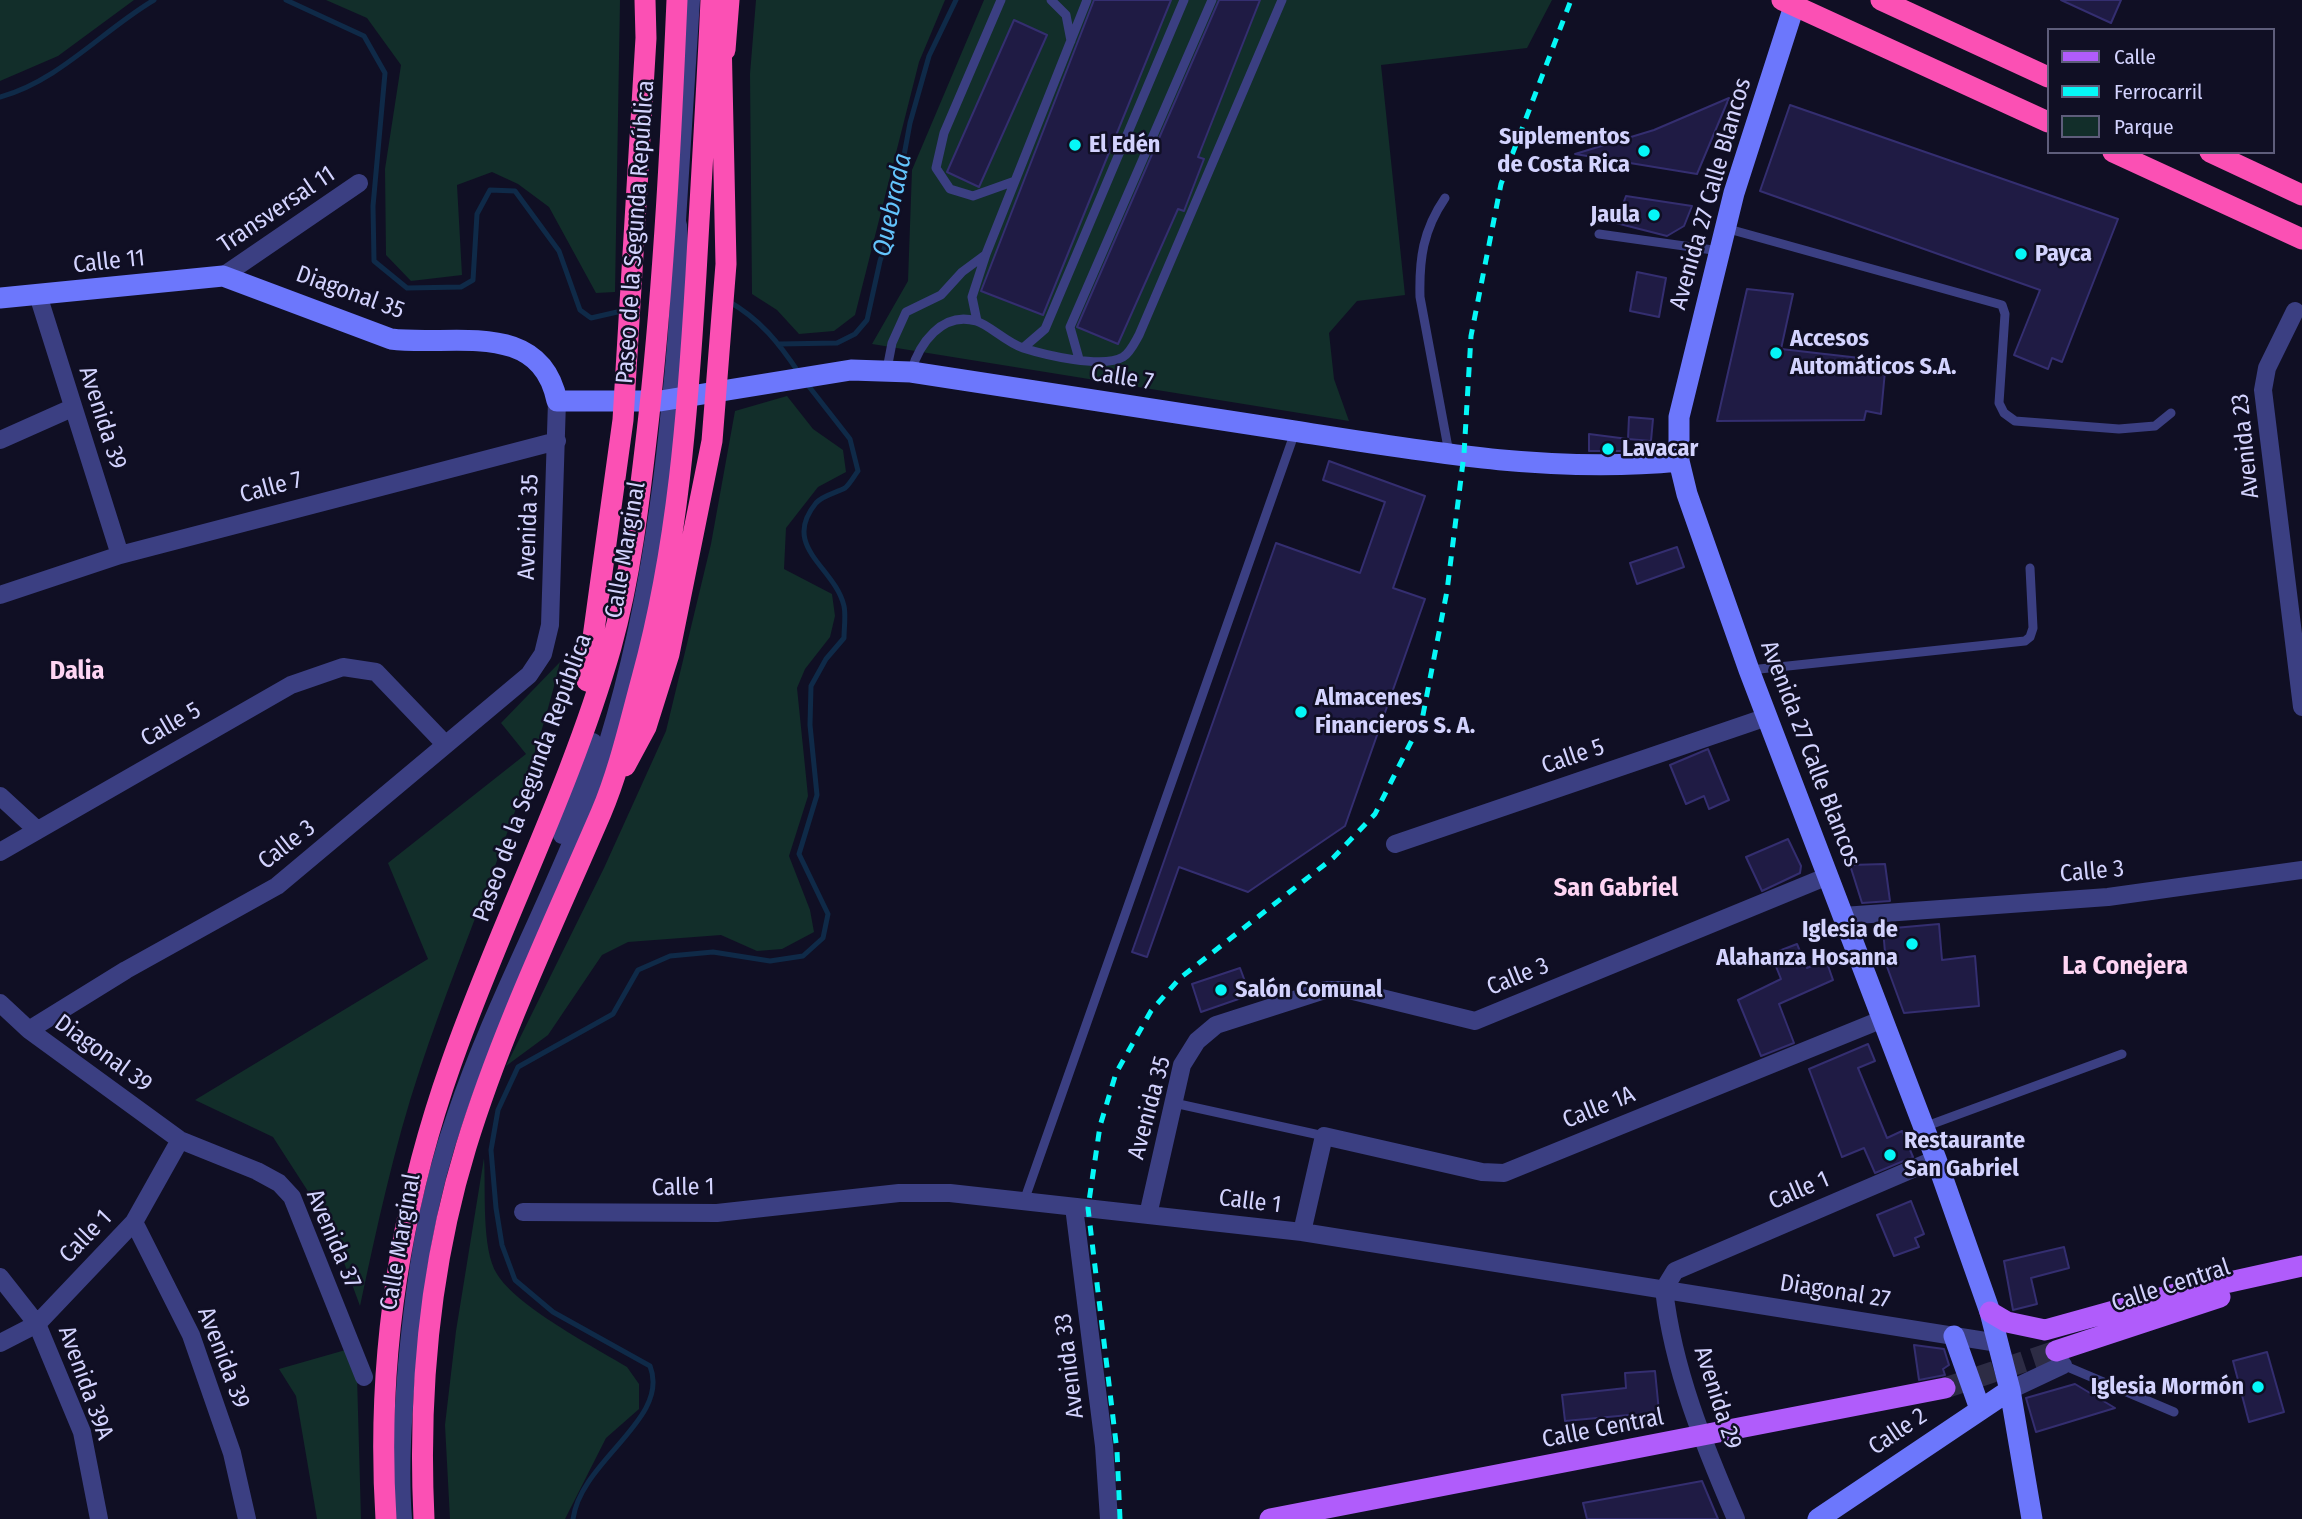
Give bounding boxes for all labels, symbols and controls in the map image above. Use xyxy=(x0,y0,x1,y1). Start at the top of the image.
legend xyxy=(2046,28,2274,154)
text: Calle xyxy=(2114,44,2156,70)
street label: Avenida 27 Calle Blancos xyxy=(1664,75,1758,313)
street label: Paseo de la Segunda República xyxy=(611,79,661,385)
text: Ferrocarril xyxy=(2114,79,2203,105)
text: Parque xyxy=(2114,114,2174,140)
place label: Suplementos de Costa Rica xyxy=(1497,123,1630,179)
place label: El Edén xyxy=(1089,131,1160,159)
marker: El Edén xyxy=(1067,137,1083,153)
marker: Suplementos de Costa Rica xyxy=(1636,143,1652,159)
water label: Quebrada xyxy=(867,151,919,259)
street label: Transversal 11 xyxy=(213,160,341,260)
place label: Jaula xyxy=(1590,201,1640,229)
marker: Jaula xyxy=(1646,207,1662,223)
place label: Payca xyxy=(2035,240,2092,268)
street label: Calle 11 xyxy=(72,244,146,280)
marker: Payca xyxy=(2013,246,2029,262)
street label: Diagonal 35 xyxy=(292,260,408,326)
place label: Accesos Automáticos S.A. xyxy=(1790,325,1956,381)
marker: Accesos Automáticos S.A. xyxy=(1768,345,1784,361)
street label: Calle 7 xyxy=(1089,359,1155,397)
street label: Avenida 39 xyxy=(72,363,132,473)
street label: Avenida 23 xyxy=(2226,392,2266,500)
place label: Lavacar xyxy=(1622,435,1698,463)
marker: Lavacar xyxy=(1600,441,1616,457)
street label: Calle 7 xyxy=(237,466,305,510)
street label: Avenida 35 xyxy=(513,474,545,580)
street label: Calle Marginal xyxy=(600,479,652,621)
street label: Paseo de la Segunda República xyxy=(467,630,599,926)
street label: Avenida 27 Calle Blancos xyxy=(1754,637,1866,871)
district label: Dalia xyxy=(50,656,104,688)
place label: Almacenes Financieros S. A. xyxy=(1315,684,1475,740)
street label: Calle 5 xyxy=(136,696,206,754)
marker: Almacenes Financieros S. A. xyxy=(1293,704,1309,720)
street label: Calle 5 xyxy=(1538,733,1608,781)
street label: Calle 3 xyxy=(253,814,321,876)
street label: Calle 3 xyxy=(2059,855,2125,889)
district label: San Gabriel xyxy=(1554,873,1678,905)
place label: Iglesia de Alahanza Hosanna xyxy=(1716,916,1898,972)
marker: Iglesia de Alahanza Hosanna xyxy=(1904,936,1920,952)
district label: La Conejera xyxy=(2062,951,2188,983)
street label: Calle 3 xyxy=(1483,952,1553,1002)
place label: Salón Comunal xyxy=(1235,976,1382,1004)
marker: Salón Comunal xyxy=(1213,982,1229,998)
street label: Diagonal 39 xyxy=(49,1009,157,1099)
street label: Avenida 35 xyxy=(1122,1053,1178,1163)
street label: Calle 1A xyxy=(1559,1081,1639,1135)
place label: Restaurante San Gabriel xyxy=(1904,1127,2025,1183)
marker: Restaurante San Gabriel xyxy=(1882,1147,1898,1163)
street label: Calle 1 xyxy=(1764,1165,1834,1217)
street label: Calle Marginal xyxy=(375,1171,427,1313)
street label: Calle 1 xyxy=(651,1173,715,1203)
street label: Calle 1 xyxy=(1217,1184,1283,1220)
street label: Avenida 37 xyxy=(299,1185,367,1293)
street label: Calle 1 xyxy=(54,1204,118,1270)
street label: Calle Central xyxy=(2108,1253,2234,1319)
street label: Diagonal 27 xyxy=(1778,1269,1892,1315)
street label: Avenida 39 xyxy=(191,1303,255,1413)
street label: Avenida 33 xyxy=(1049,1312,1091,1420)
street label: Avenida 39A xyxy=(51,1322,119,1444)
street label: Avenida 29 xyxy=(1687,1343,1747,1453)
place label: Iglesia Mormón xyxy=(2091,1373,2244,1401)
marker: Iglesia Mormón xyxy=(2250,1379,2266,1395)
street label: Calle 2 xyxy=(1863,1402,1933,1462)
street label: Calle Central xyxy=(1540,1403,1666,1455)

